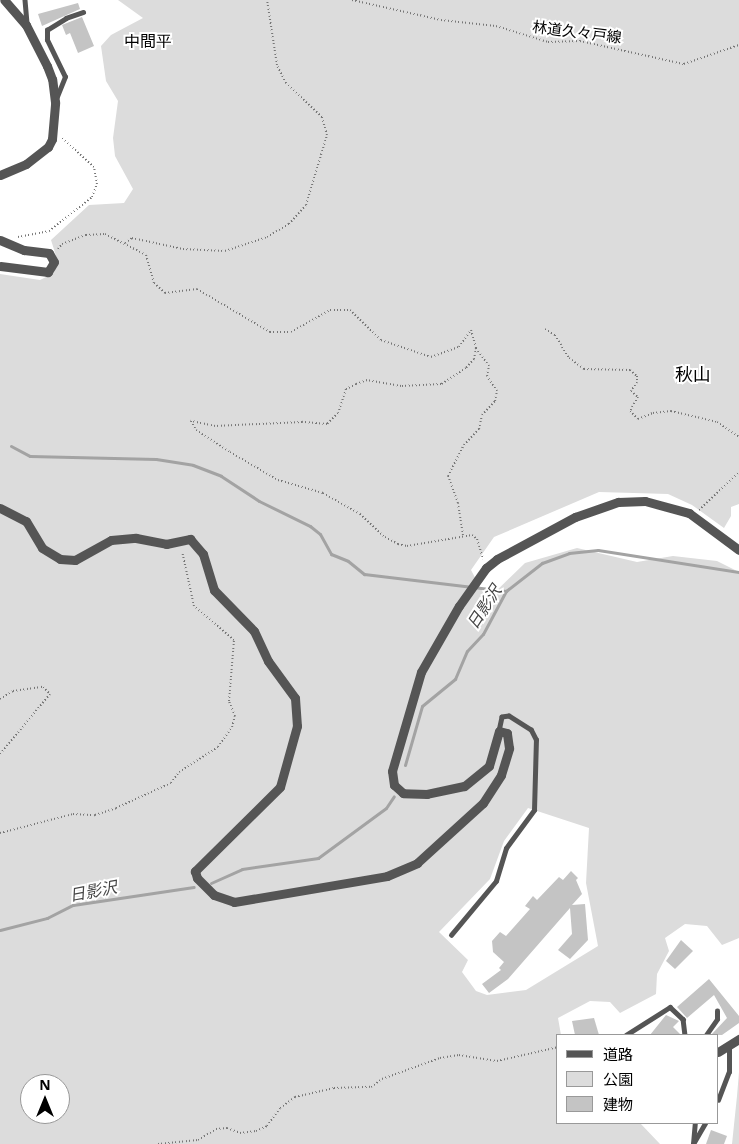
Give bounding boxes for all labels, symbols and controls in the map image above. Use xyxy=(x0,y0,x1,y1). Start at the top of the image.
street label: 林道久々戸線 xyxy=(531,18,623,46)
district label: 中間平 xyxy=(124,31,172,51)
district label: 秋山 xyxy=(675,363,711,385)
water label: 日影沢 xyxy=(463,582,505,632)
water label: 日影沢 xyxy=(68,877,118,905)
legend xyxy=(556,1034,719,1124)
text: 道路 xyxy=(603,1044,633,1064)
text: 公園 xyxy=(603,1069,633,1089)
north arrow xyxy=(20,1074,70,1124)
text: N xyxy=(39,1075,51,1094)
text: 建物 xyxy=(603,1094,633,1114)

